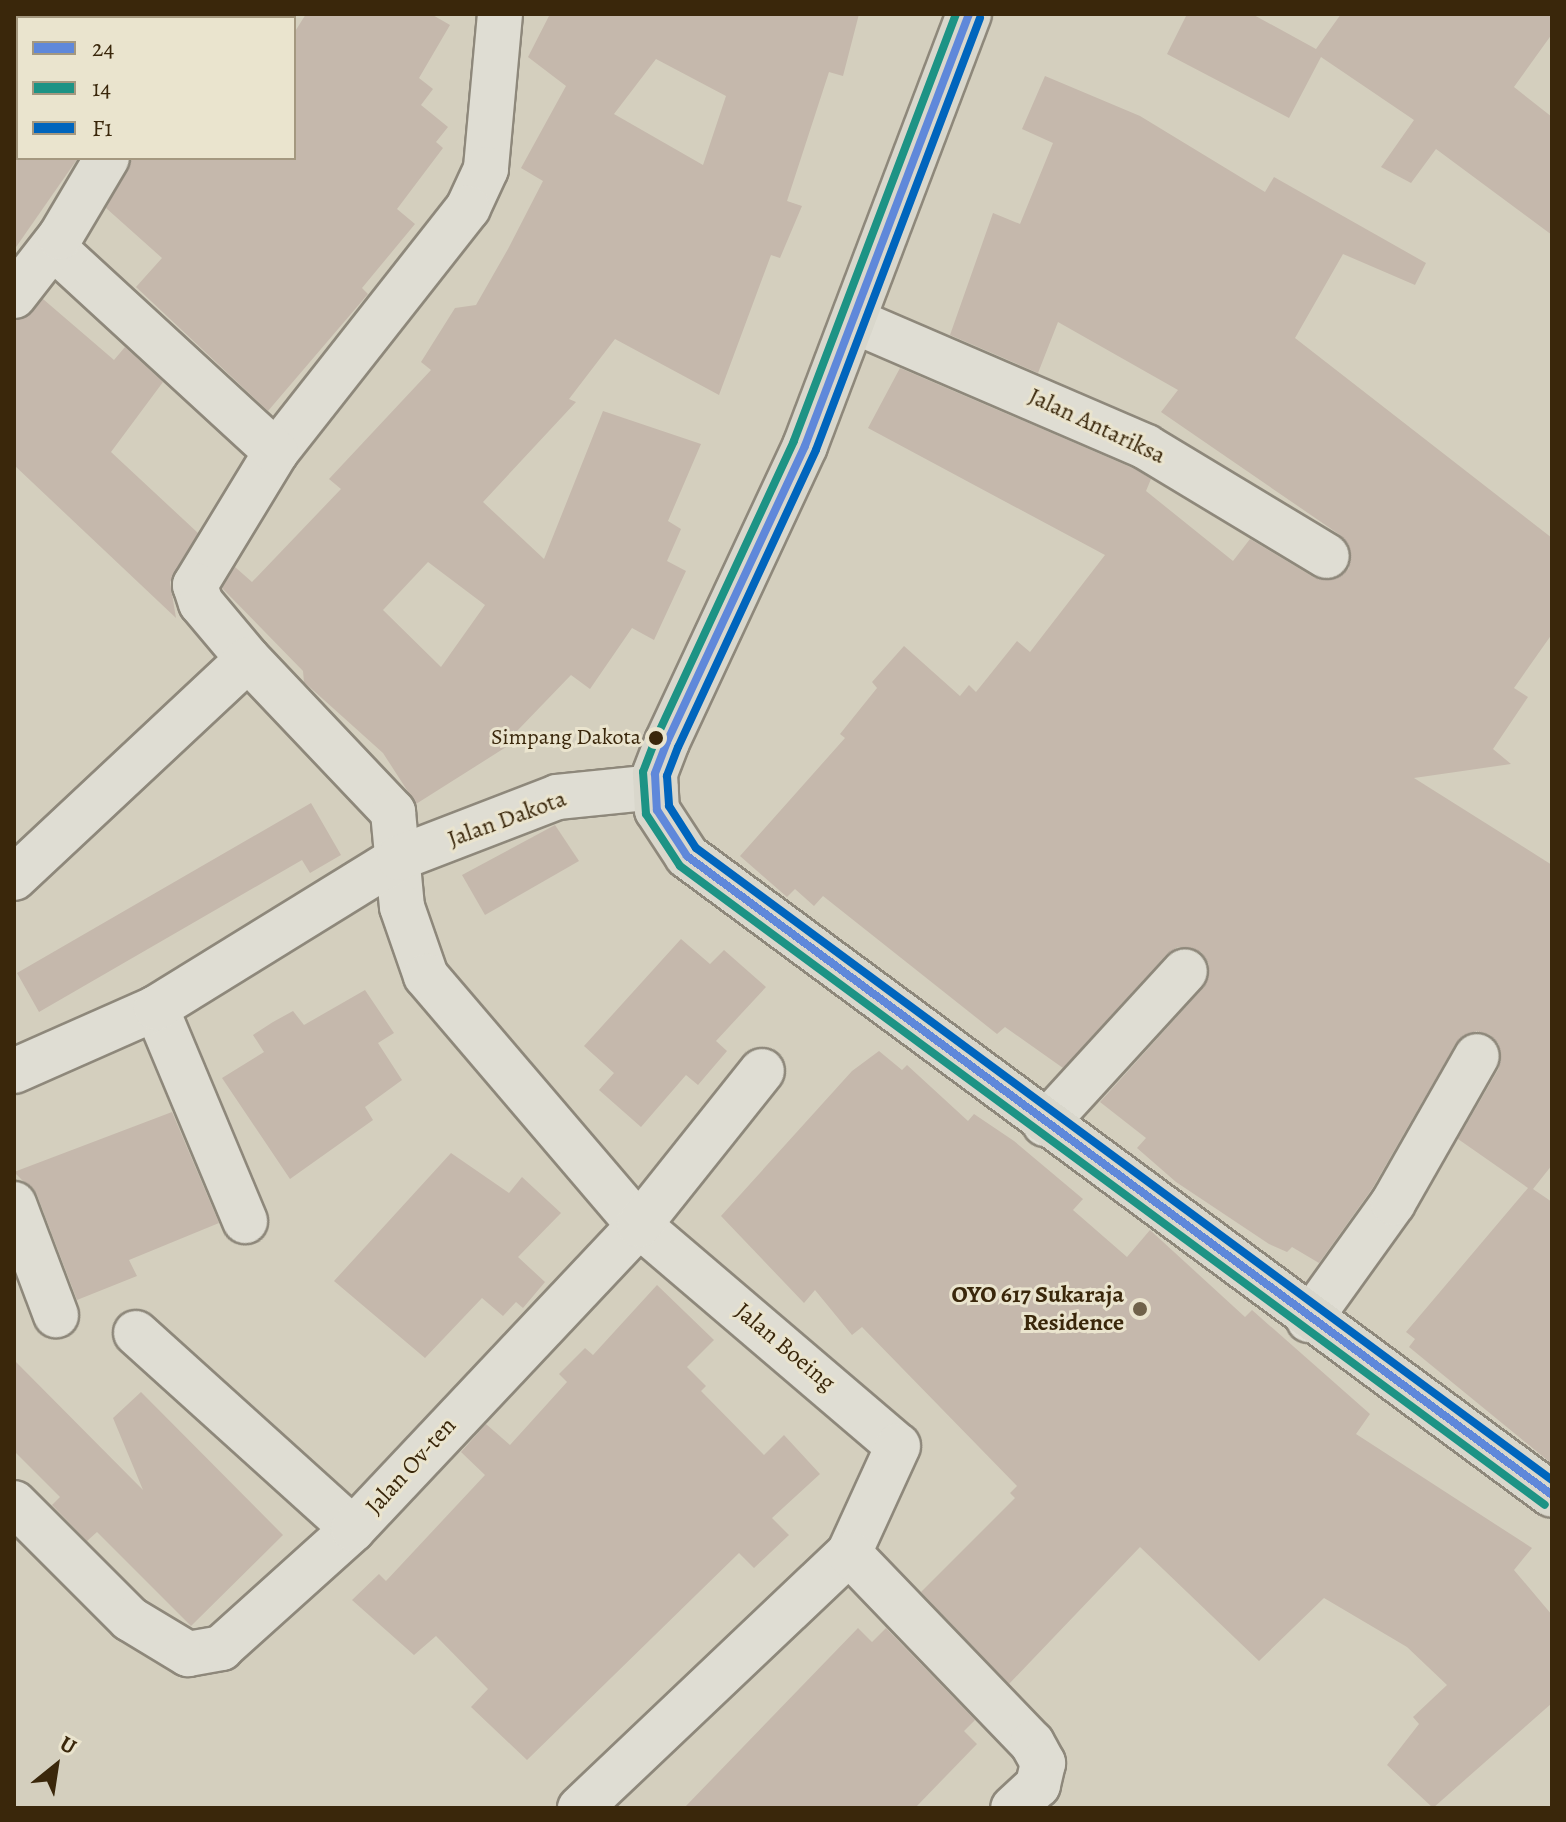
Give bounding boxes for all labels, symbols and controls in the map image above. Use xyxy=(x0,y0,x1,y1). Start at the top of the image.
legend xyxy=(16,16,296,160)
text: 24 xyxy=(92,32,114,64)
text: 14 xyxy=(92,72,111,104)
text: F1 xyxy=(92,112,113,144)
street label: Jalan Antariksa xyxy=(1024,382,1170,470)
place label: Simpang Dakota xyxy=(491,725,641,751)
marker: Simpang Dakota xyxy=(648,730,664,746)
street label: Jalan Dakota xyxy=(444,784,570,854)
place label: OYO 617 Sukaraja Residence xyxy=(952,1281,1124,1337)
street label: Jalan Boeing xyxy=(729,1297,841,1397)
marker: OYO 617 Sukaraja Residence xyxy=(1131,1300,1149,1318)
street label: Jalan Ov-ten xyxy=(360,1411,462,1521)
north arrow xyxy=(16,1726,96,1806)
text: U xyxy=(54,1729,82,1762)

